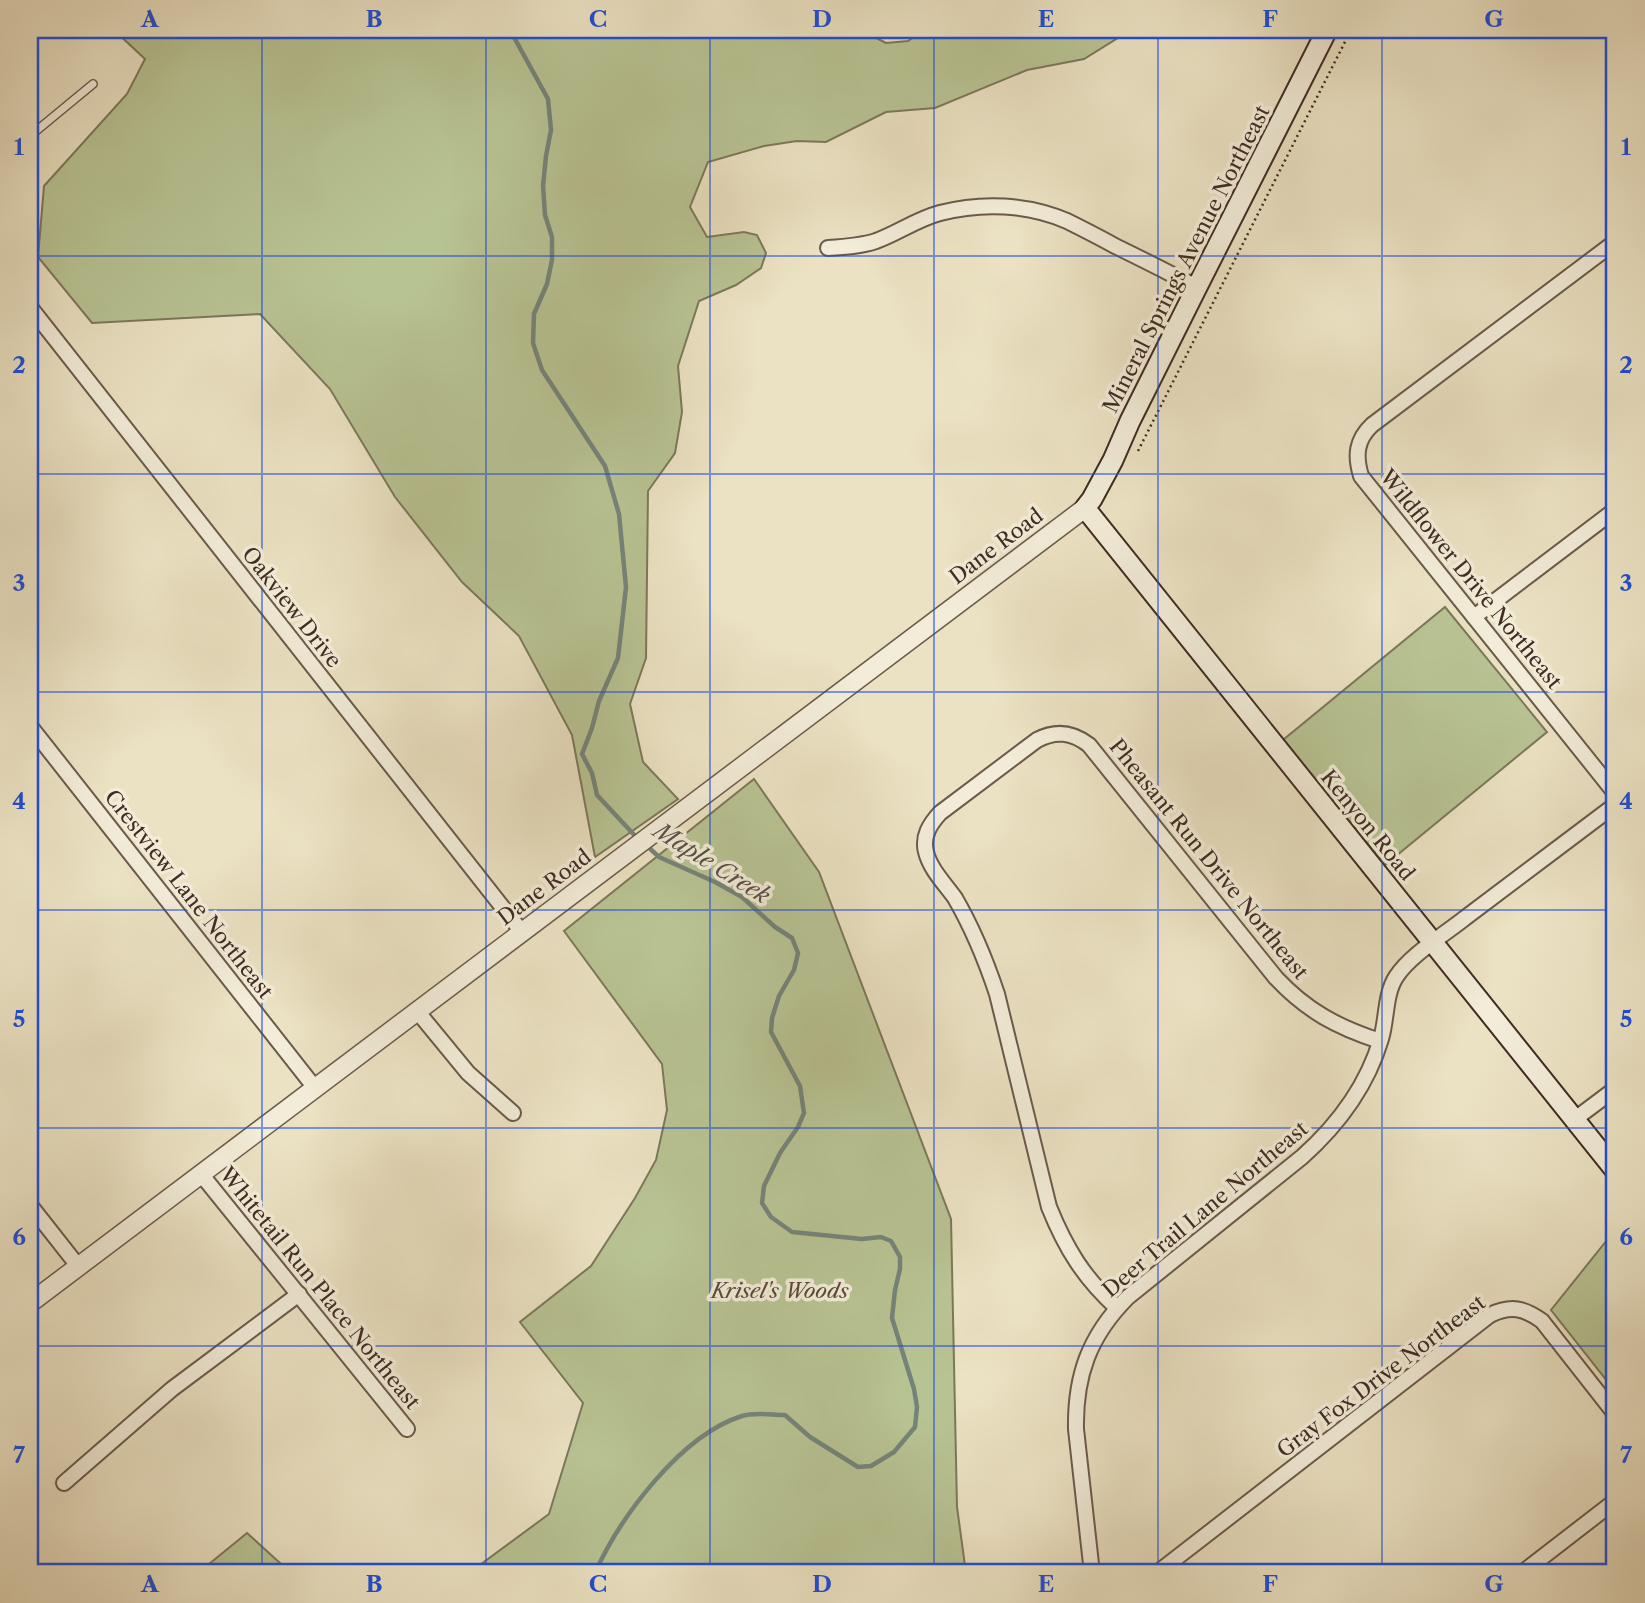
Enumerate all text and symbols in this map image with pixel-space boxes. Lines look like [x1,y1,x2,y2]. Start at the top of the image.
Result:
text: A [140,5,160,33]
text: B [365,5,383,33]
text: C [589,5,607,33]
text: D [812,5,832,33]
text: E [1038,5,1054,33]
text: F [1262,5,1278,33]
text: G [1484,5,1504,33]
street label: Mineral Springs Avenue Northeast [1097,101,1275,417]
text: 1 [14,133,25,161]
text: 1 [1621,133,1632,161]
text: 2 [12,351,26,379]
text: 2 [1619,351,1633,379]
street label: Wildflower Drive Northeast [1374,463,1568,694]
street label: Dane Road [944,503,1048,589]
street label: Oakview Drive [237,542,347,672]
text: 3 [13,569,26,597]
text: 3 [1620,569,1633,597]
street label: Pheasant Run Drive Northeast [1104,734,1314,985]
street label: Kenyon Road [1316,765,1420,885]
street label: Crestview Lane Northeast [100,785,279,1004]
text: 4 [12,787,26,815]
text: 4 [1619,787,1633,815]
water label: Maple Creek [646,815,775,910]
street label: Dane Road [492,844,596,930]
text: 5 [13,1005,25,1033]
text: 5 [1620,1005,1632,1033]
street label: Deer Trail Lane Northeast [1097,1115,1313,1302]
street label: Whitetail Run Place Northeast [214,1161,426,1414]
text: 6 [12,1223,26,1251]
text: 6 [1619,1223,1633,1251]
park label: Krisel's Woods [709,1278,850,1303]
street label: Gray Fox Drive Northeast [1272,1289,1490,1462]
text: 7 [13,1441,25,1469]
text: 7 [1620,1441,1632,1469]
text: A [140,1570,160,1598]
text: B [365,1570,383,1598]
text: C [589,1570,607,1598]
text: D [812,1570,832,1598]
text: E [1038,1570,1054,1598]
text: F [1262,1570,1278,1598]
text: G [1484,1570,1504,1598]

